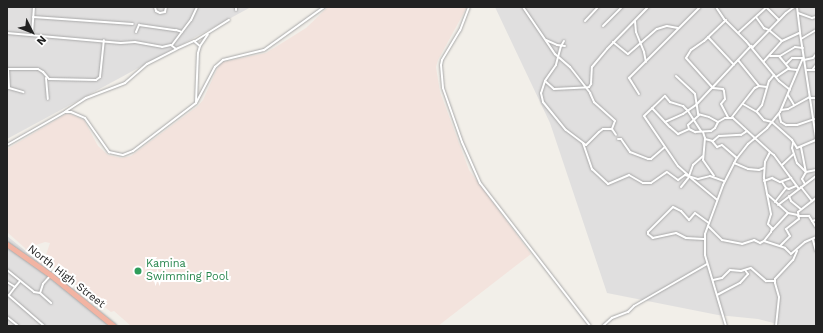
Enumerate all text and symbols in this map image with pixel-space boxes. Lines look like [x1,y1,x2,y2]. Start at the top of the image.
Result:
north arrow [12,12,52,52]
text: N [34,33,49,48]
street label: North High Street [25,243,107,311]
place label: Kamina Swimming Pool [146,258,229,284]
marker: Kamina Swimming Pool [133,266,143,276]

